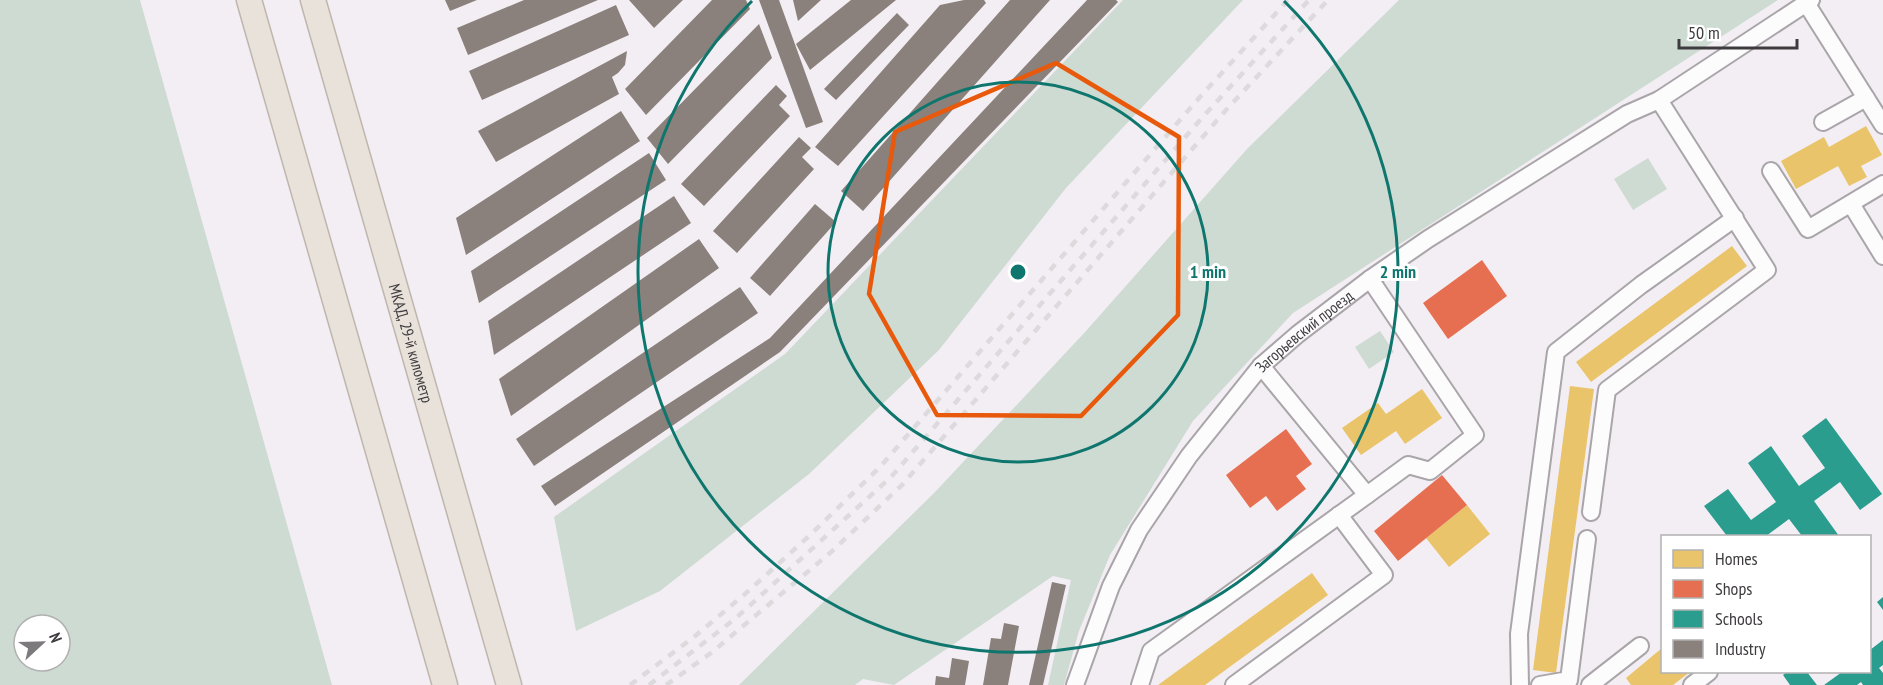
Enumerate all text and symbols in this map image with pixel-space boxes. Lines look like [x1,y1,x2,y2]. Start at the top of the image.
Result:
scale bar [1679,12,1798,50]
text: 50 m [1688,21,1720,44]
text: 1 min [1190,260,1226,283]
text: 2 min [1380,260,1416,283]
centre of rings [1008,262,1028,282]
street label: МКАД, 29-й километр [385,281,438,405]
street label: Загорьевский проезд [1250,286,1357,376]
legend [1661,535,1871,673]
text: Homes [1715,547,1758,570]
text: Shops [1715,577,1752,600]
text: Schools [1715,607,1763,630]
north arrow [12,613,72,673]
text: N [45,630,67,645]
text: Industry [1715,637,1766,660]

